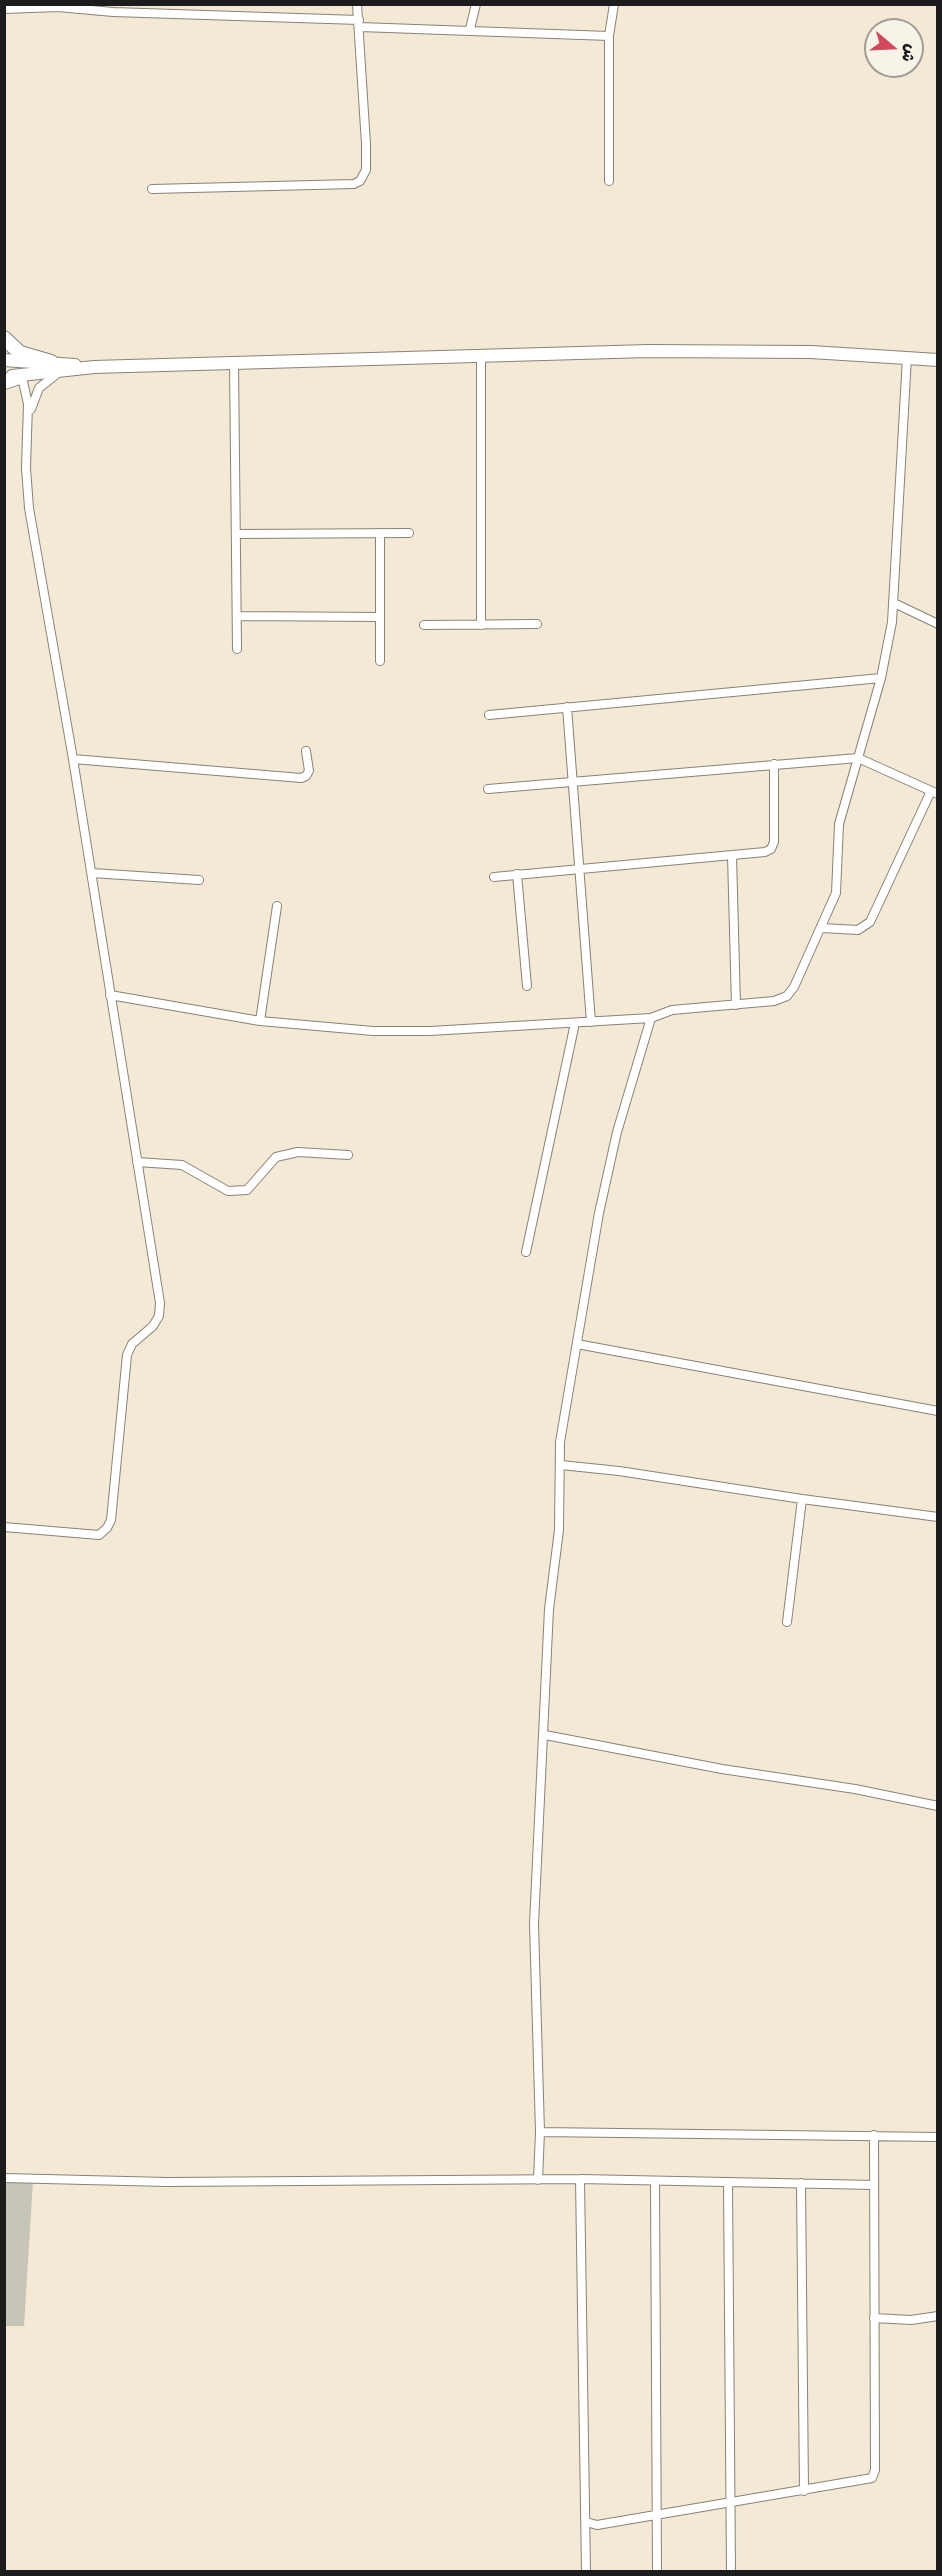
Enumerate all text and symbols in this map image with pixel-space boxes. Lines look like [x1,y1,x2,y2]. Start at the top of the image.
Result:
north arrow [864,18,924,78]
text: ش [896,41,922,65]

